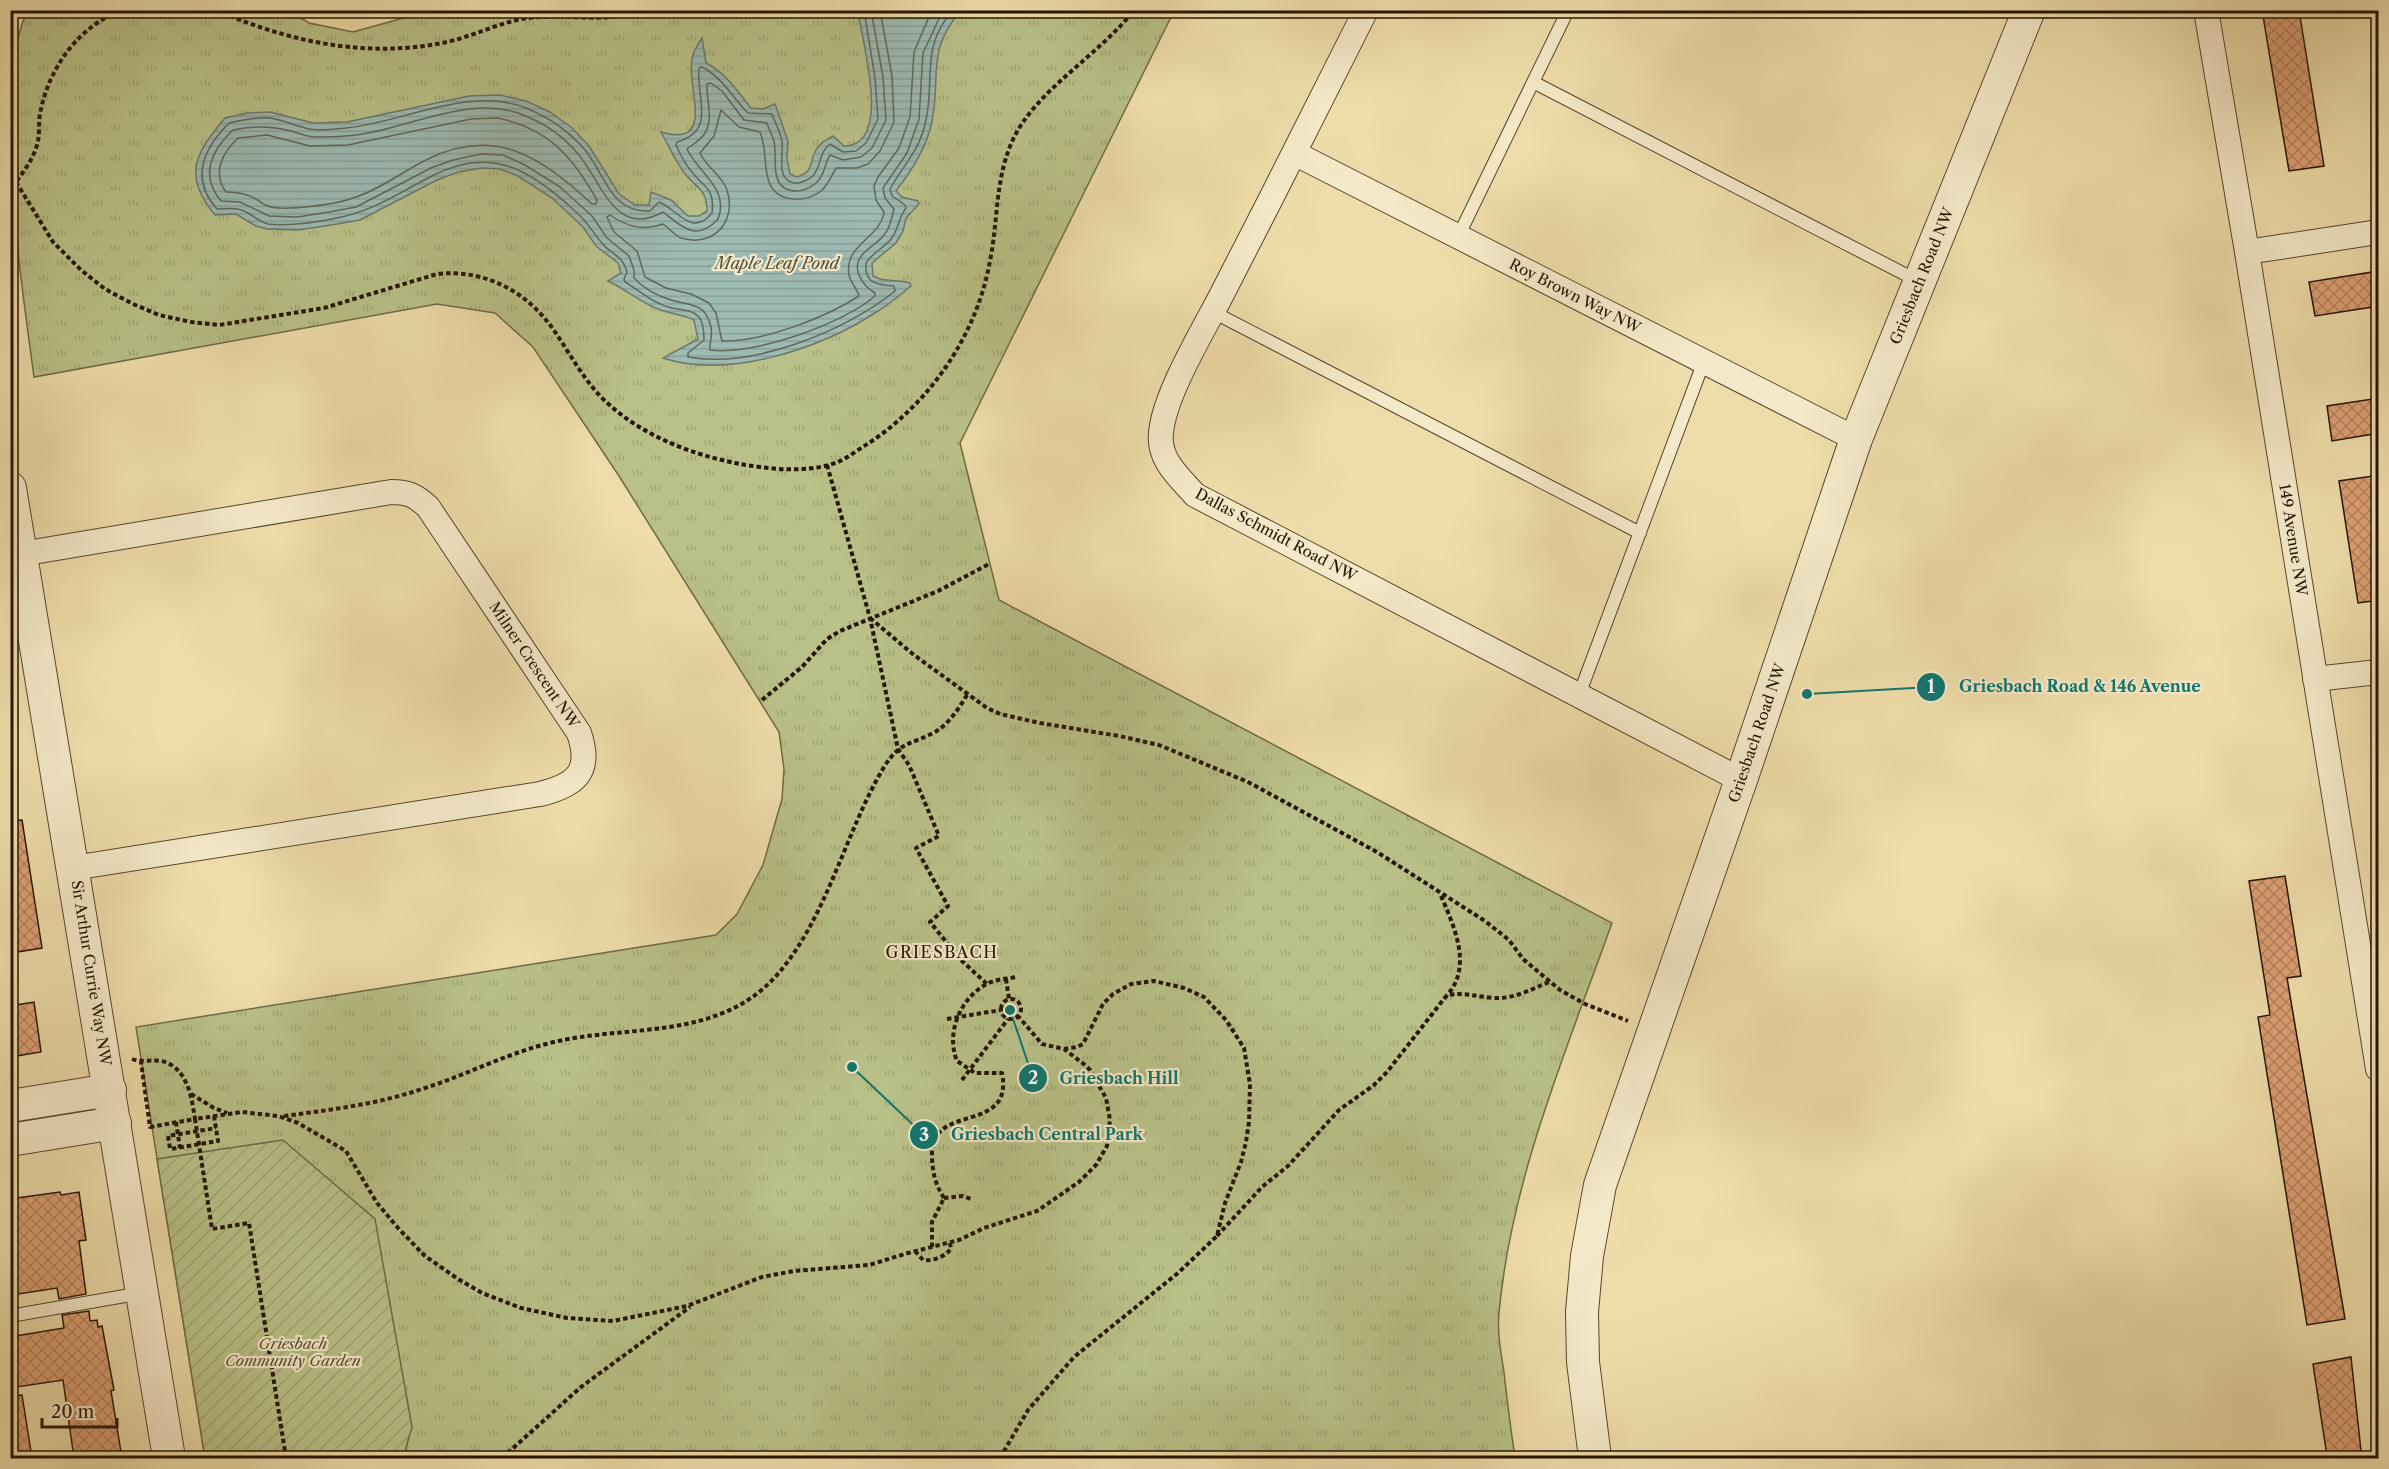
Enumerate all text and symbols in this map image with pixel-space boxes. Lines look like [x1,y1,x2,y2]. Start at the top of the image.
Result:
street label: Griesbach Road NW [1885,204,1958,347]
water label: Maple Leaf Pond [713,253,841,273]
street label: Roy Brown Way NW [1506,254,1645,337]
street label: 149 Avenue NW [2275,482,2312,598]
street label: Dallas Schmidt Road NW [1192,484,1361,586]
street label: Milner Crescent NW [485,598,584,732]
street label: Griesbach Road NW [1724,660,1789,805]
callout: Griesbach Road & 146 Avenue [1916,670,2213,704]
text: 1 [1927,676,1935,698]
text: Griesbach Road & 146 Avenue [1959,676,2201,696]
street label: Sir Arthur Currie Way NW [67,879,116,1068]
district label: GRIESBACH [886,942,998,962]
callout: Griesbach Hill [1018,1061,1191,1095]
text: 2 [1028,1067,1038,1089]
text: Griesbach Hill [1059,1068,1179,1088]
callout: Griesbach Central Park [909,1118,1155,1152]
text: 3 [919,1124,929,1146]
text: Griesbach Central Park [951,1124,1144,1144]
park label: Griesbach Community Garden [225,1334,361,1370]
scale bar [42,1391,117,1429]
text: 20 m [51,1401,95,1423]

